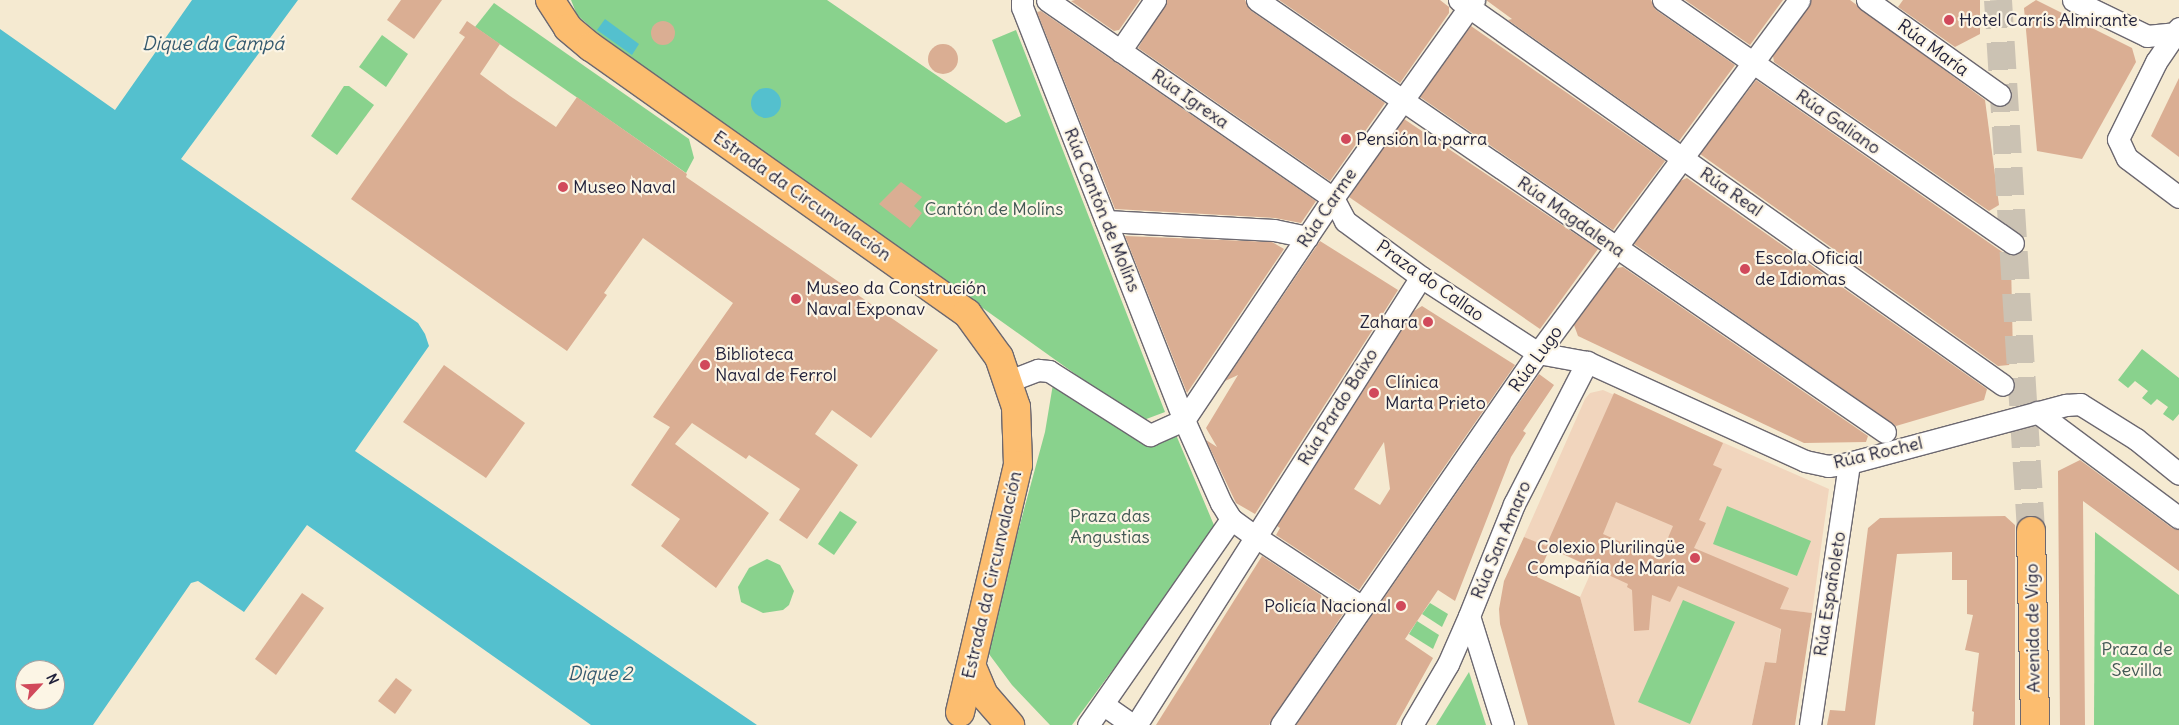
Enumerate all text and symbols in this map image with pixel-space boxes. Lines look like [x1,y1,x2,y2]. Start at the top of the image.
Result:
place label: Hotel Carrís Almirante [1959,9,2138,31]
marker: Hotel Carrís Almirante [1943,14,1955,26]
street label: Rúa María [1893,15,1973,81]
water label: Dique da Campá [142,33,284,55]
street label: Rúa Igrexa [1147,65,1233,133]
street label: Rúa Galiano [1791,85,1885,159]
street label: Rúa Cantón de Molíns [1059,125,1145,295]
street label: Estrada da Circunvalación [709,126,895,266]
place label: Pensión la parra [1356,128,1487,150]
marker: Pensión la parra [1340,133,1352,145]
street label: Rúa Real [1696,163,1766,221]
street label: Rúa Carme [1293,164,1361,252]
street label: Rúa Magdalena [1513,172,1629,262]
place label: Museo Naval [573,176,676,198]
marker: Museo Naval [557,181,569,193]
park label: Cantón de Molíns [925,198,1063,220]
street label: Praza do Callao [1372,236,1488,326]
place label: Escola Oficial de Idiomas [1755,248,1863,290]
marker: Escola Oficial de Idiomas [1739,263,1751,275]
place label: Museo da Construción Naval Exponav [806,278,986,320]
marker: Museo da Construción Naval Exponav [790,293,802,305]
place label: Zahara [1360,311,1418,333]
marker: Zahara [1422,316,1434,328]
street label: Rúa Lugo [1505,322,1567,396]
place label: Biblioteca Naval de Ferrol [715,344,837,386]
street label: Rúa Pardo Baixo [1293,345,1383,469]
marker: Biblioteca Naval de Ferrol [699,359,711,371]
place label: Clínica Marta Prieto [1385,372,1486,414]
marker: Clínica Marta Prieto [1367,386,1381,400]
street label: Rúa Rochel [1831,432,1925,474]
street label: Estrada da Circunvalación [958,469,1026,681]
street label: Rúa San Amaro [1466,478,1536,602]
park label: Praza das Angustias [1070,506,1150,548]
street label: Rúa Españoleto [1809,530,1851,658]
place label: Colexio Plurilingüe Compañía de María [1527,537,1685,580]
marker: Colexio Plurilingüe Compañía de María [1689,552,1701,564]
street label: Avenida de Vigo [2021,563,2045,693]
place label: Policía Nacional [1264,595,1391,617]
marker: Policía Nacional [1395,600,1407,612]
park label: Praza de Sevilla [2101,639,2173,682]
north arrow [15,660,65,710]
water label: Dique 2 [568,663,632,685]
text: N [42,671,63,687]

